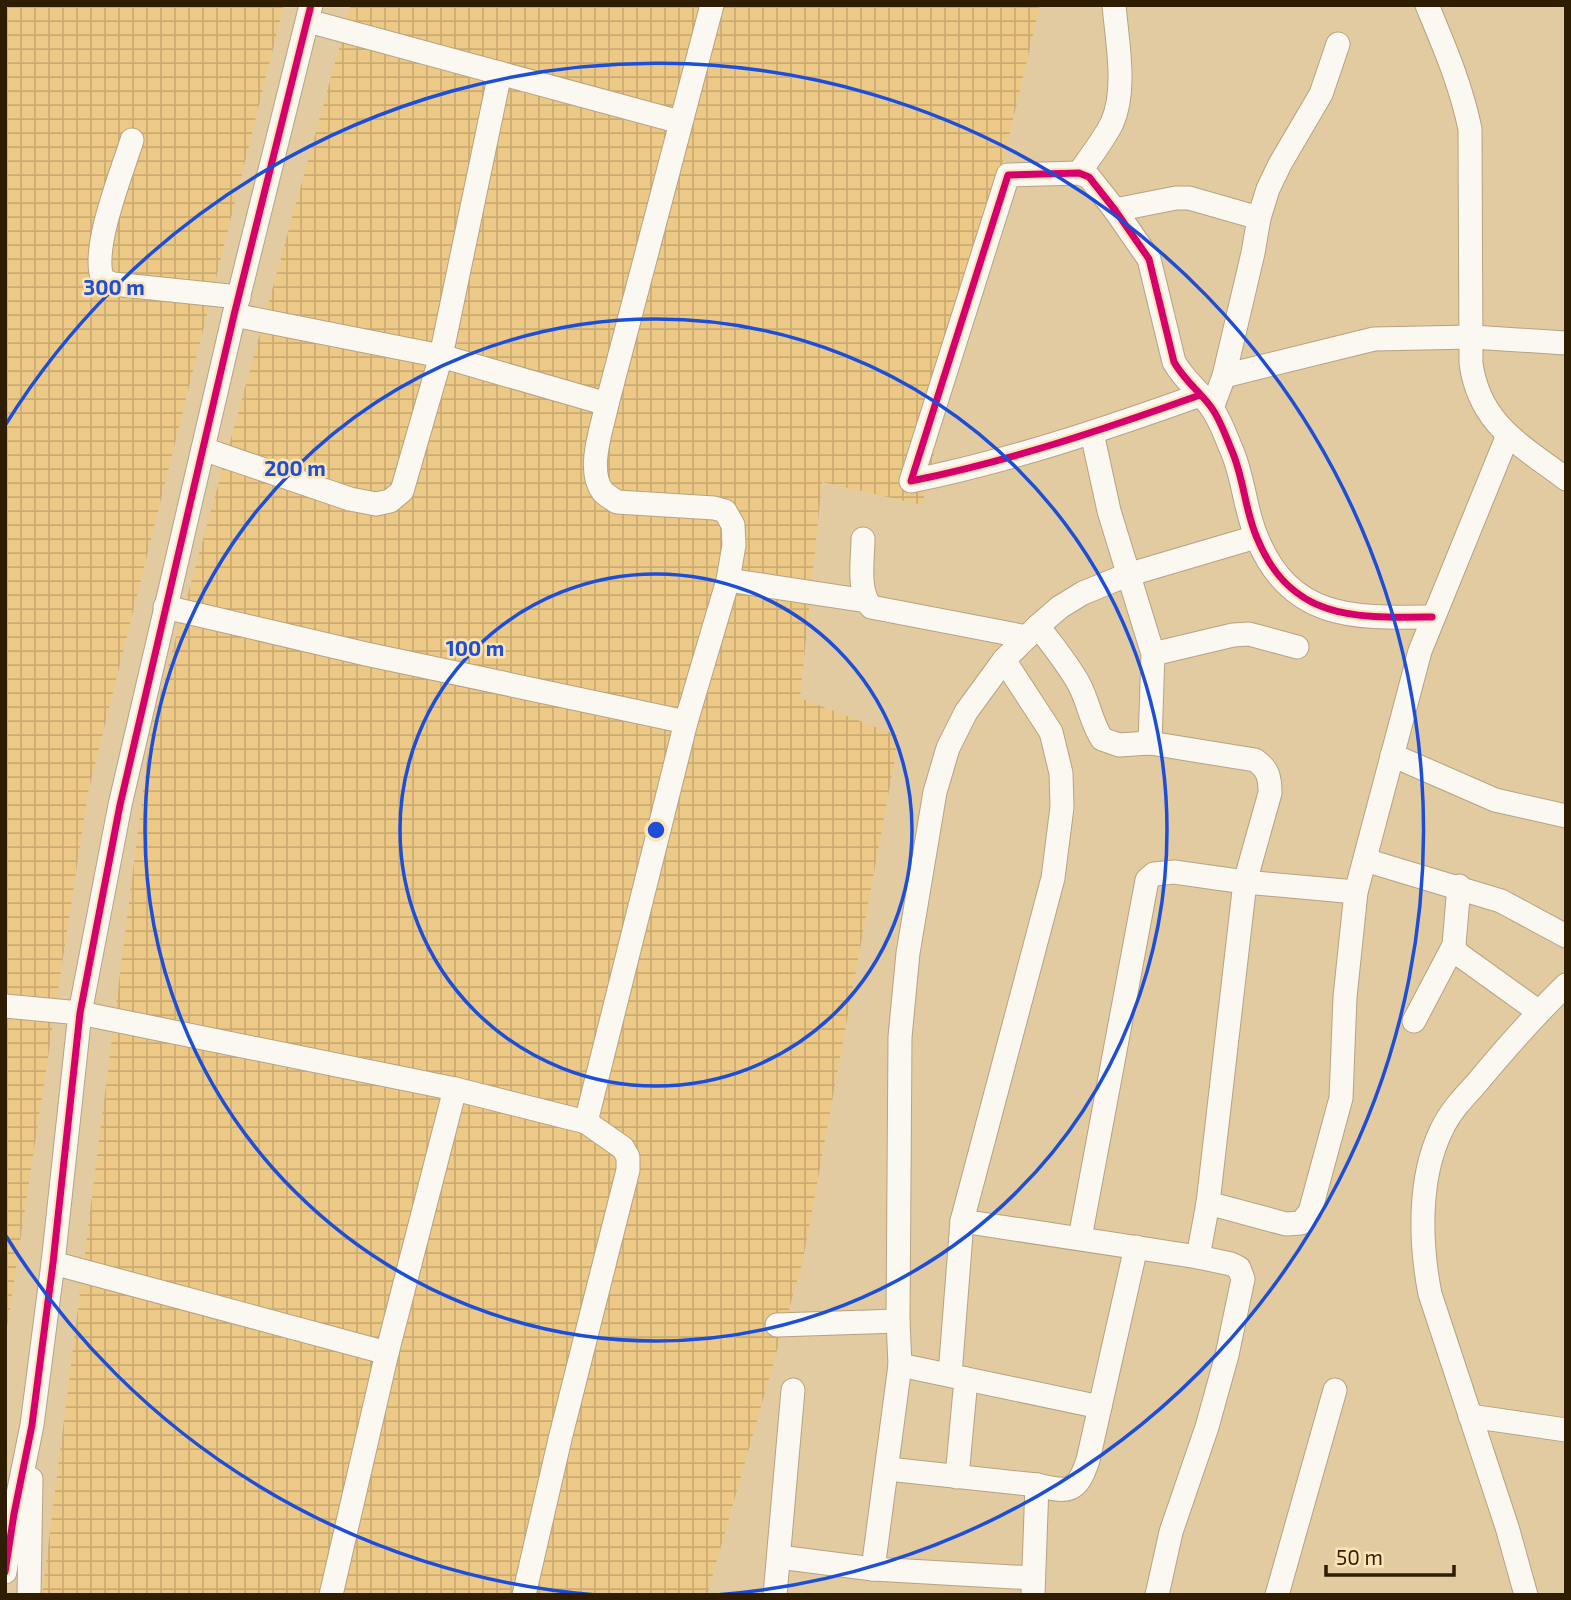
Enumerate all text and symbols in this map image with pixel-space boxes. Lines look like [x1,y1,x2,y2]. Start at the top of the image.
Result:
text: 300 m [83,274,145,299]
text: 200 m [264,455,326,480]
text: 100 m [446,635,504,660]
centre of rings [644,818,668,842]
scale bar [1326,1534,1454,1578]
text: 50 m [1336,1544,1383,1569]

